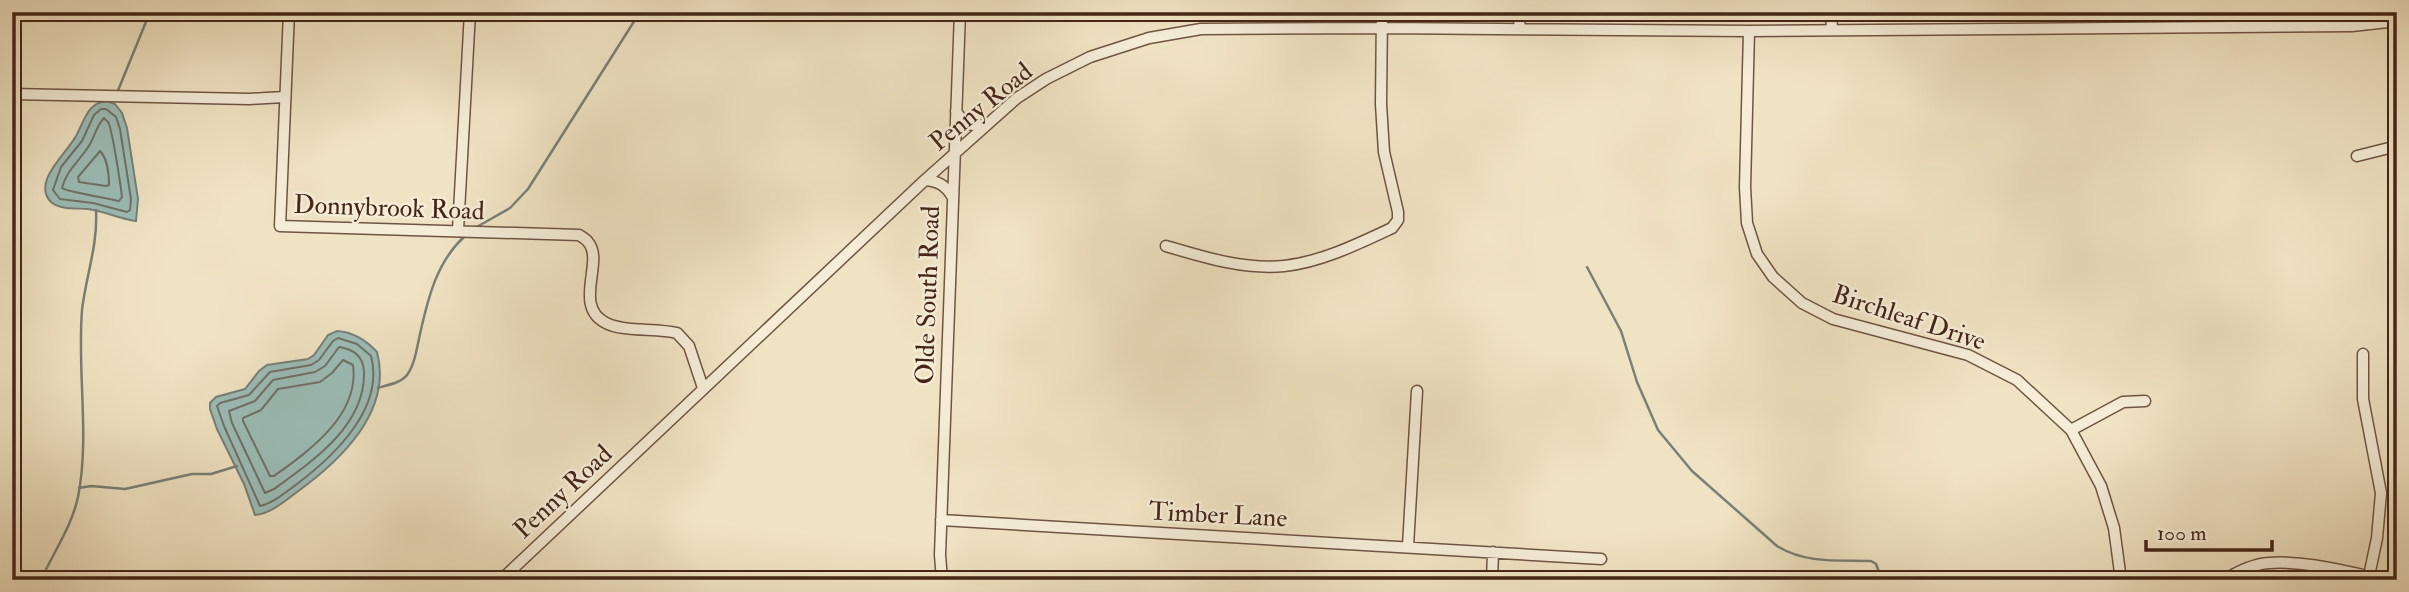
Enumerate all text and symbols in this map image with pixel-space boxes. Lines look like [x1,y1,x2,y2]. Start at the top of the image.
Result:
street label: Penny Road [923,56,1039,158]
street label: Donnybrook Road [293,189,485,227]
street label: Olde South Road [909,205,947,385]
street label: Birchleaf Drive [1828,278,1990,358]
street label: Penny Road [507,438,619,546]
street label: Timber Lane [1148,495,1288,535]
scale bar [2146,508,2272,552]
text: 100 m [2157,520,2207,547]

